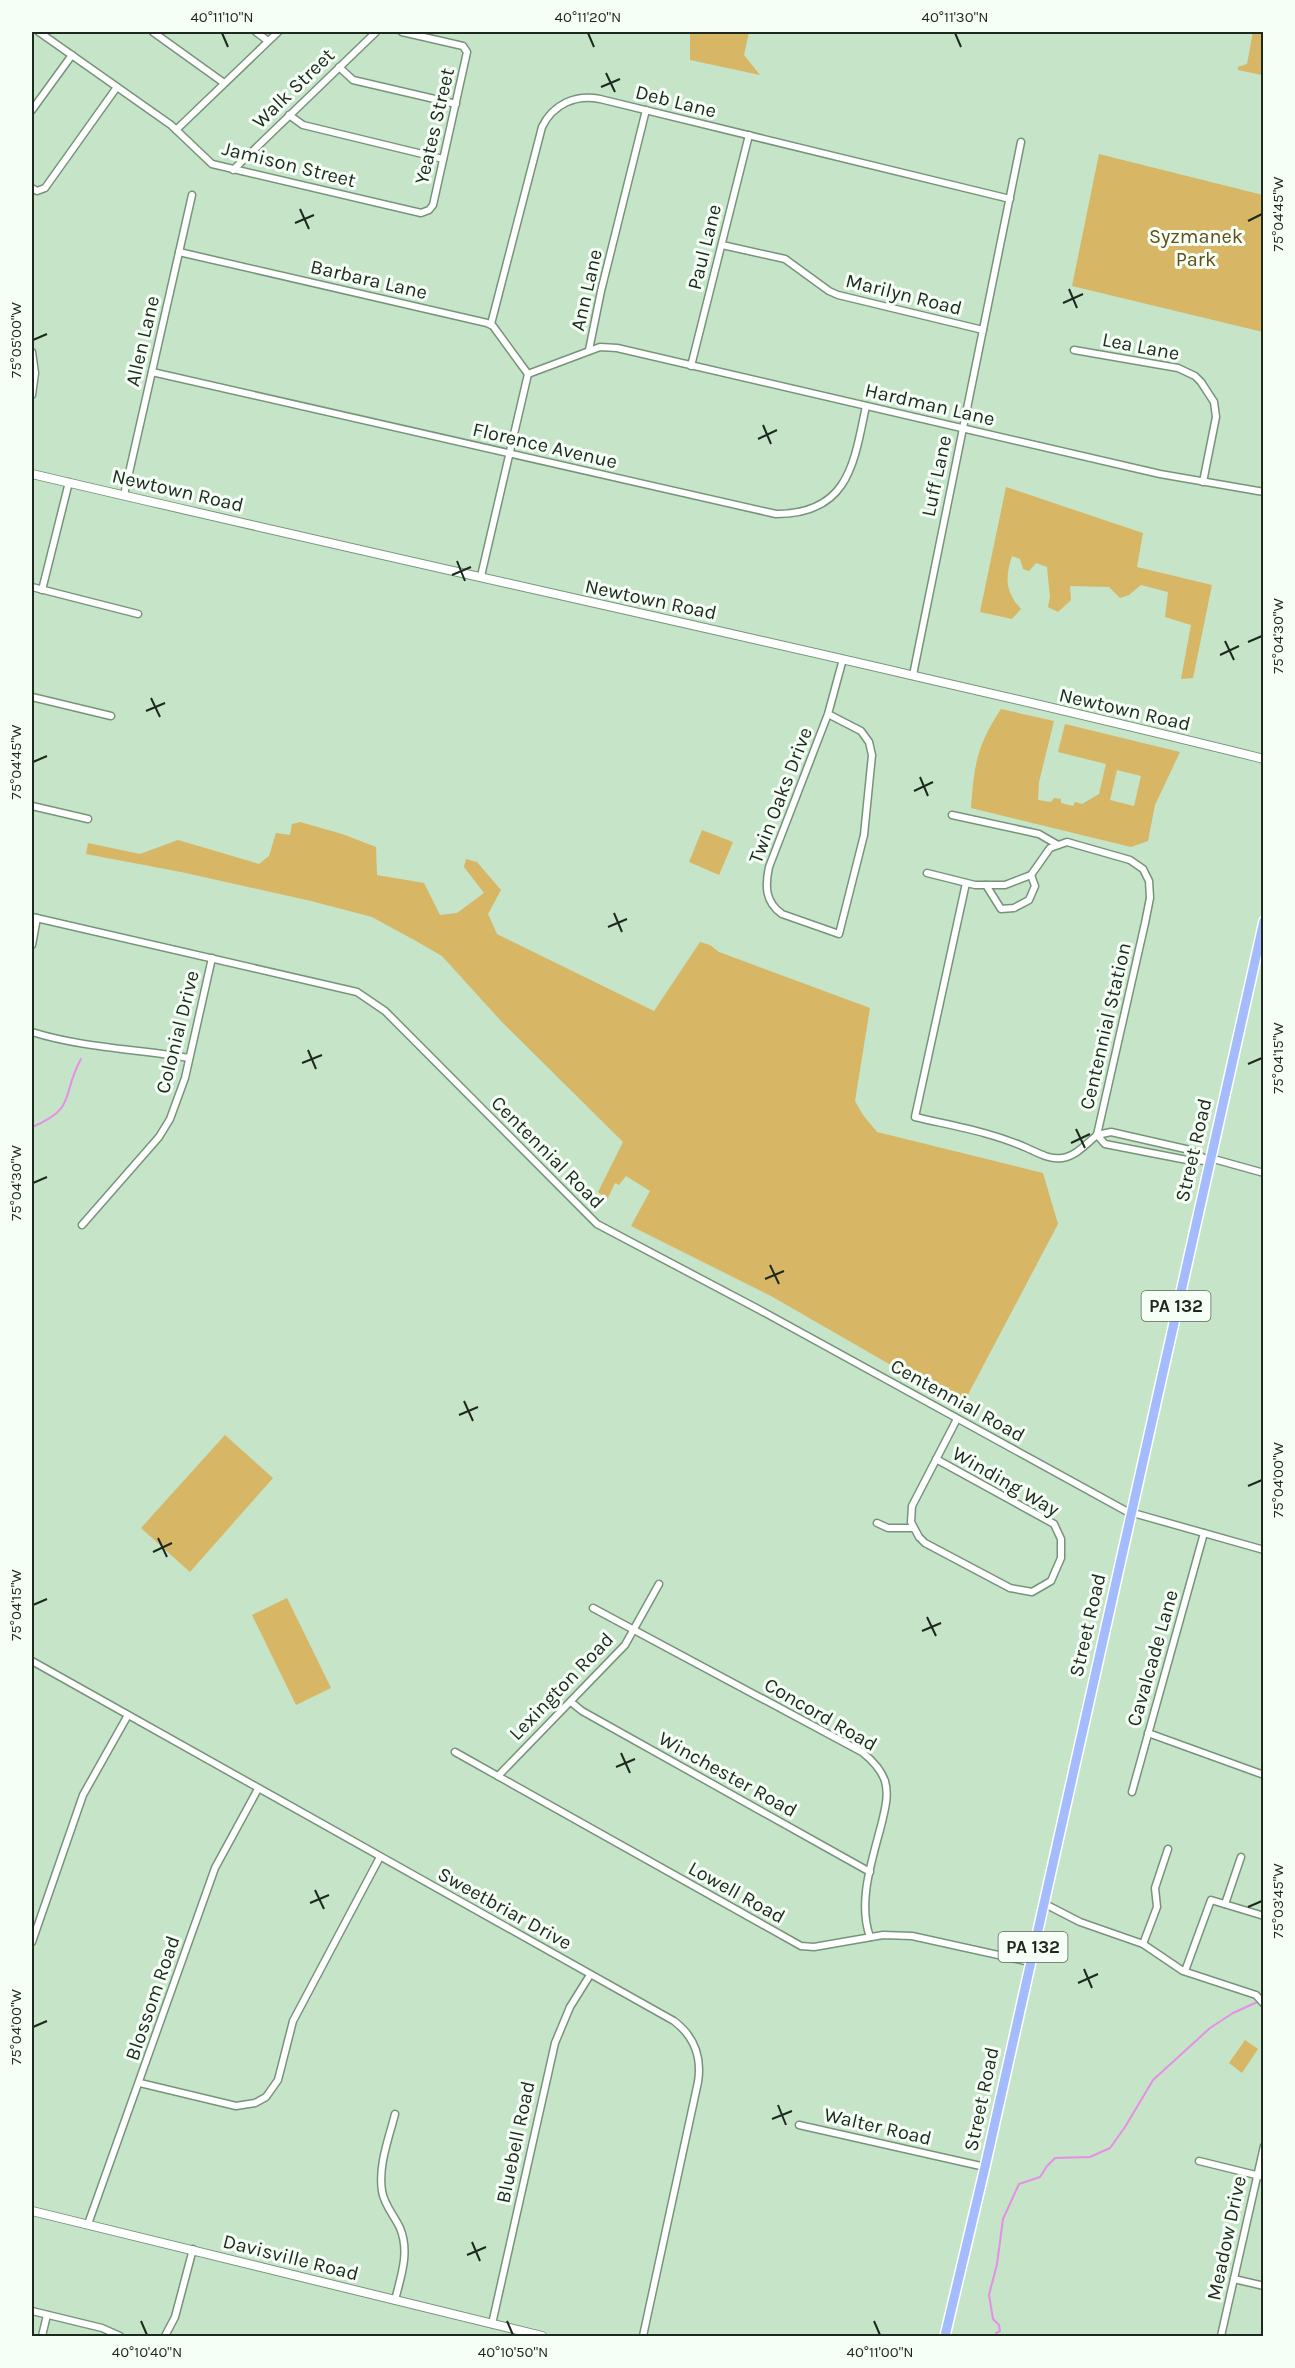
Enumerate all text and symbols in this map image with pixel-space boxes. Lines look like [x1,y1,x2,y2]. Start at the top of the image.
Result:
text: 40°11'10"N [190,8,254,26]
text: 40°11'20"N [555,8,621,26]
text: 40°11'30"N [922,8,988,26]
street label: Walk Street [248,43,339,133]
street label: Yeates Street [410,65,459,187]
street label: Deb Lane [633,80,719,123]
street label: Jamison Street [220,137,359,192]
text: 75°04'45"W [1269,176,1287,251]
street label: Paul Lane [683,202,726,292]
park label: Syzmanek Park [1149,225,1243,271]
street label: Ann Lane [566,247,607,333]
street label: Barbara Lane [308,255,430,304]
street label: Marilyn Road [843,269,964,320]
street label: Allen Lane [121,293,164,389]
text: 75°05'00"W [7,302,25,378]
street label: Lea Lane [1100,328,1181,365]
street label: Hardman Lane [863,378,997,431]
street label: Florence Avenue [470,418,619,473]
street label: Luff Lane [917,433,956,519]
street label: Newtown Road [110,464,246,517]
street label: Newtown Road [583,574,719,625]
text: 75°04'30"W [1269,598,1287,674]
street label: Newtown Road [1057,683,1193,736]
text: 75°04'45"W [7,724,25,799]
street label: Twin Oaks Drive [744,724,817,866]
street label: Centennial Station [1075,940,1136,1112]
street label: Colonial Drive [151,968,204,1096]
text: 75°04'15"W [1269,1022,1287,1094]
street label: Centennial Road [487,1091,609,1213]
street label: Street Road [1170,1096,1217,1204]
text: 75°04'30"W [7,1145,25,1221]
road number: PA 132 [1142,1291,1210,1321]
street label: Centennial Road [887,1354,1029,1447]
street label: Winding Way [948,1442,1063,1521]
text: 75°04'00"W [1269,1442,1287,1518]
text: 75°04'15"W [7,1569,25,1641]
street label: Street Road [1064,1571,1111,1679]
street label: Cavalcade Lane [1122,1587,1183,1729]
street label: Lexington Road [504,1628,618,1745]
street label: Concord Road [760,1673,881,1756]
street label: Winchester Road [654,1727,801,1822]
street label: Lowell Road [684,1856,789,1928]
street label: Sweetbriar Drive [434,1862,576,1955]
text: 75°03'45"W [1269,1863,1287,1939]
road number: PA 132 [998,1932,1068,1962]
street label: Blossom Road [120,1933,185,2064]
text: 75°04'00"W [7,1989,25,2065]
street label: Street Road [959,2045,1004,2153]
street label: Bluebell Road [491,2079,540,2205]
street label: Walter Road [822,2103,934,2150]
street label: Meadow Drive [1202,2174,1251,2303]
street label: Davisville Road [221,2230,361,2285]
text: 40°10'40"N [112,2343,182,2361]
text: 40°10'50"N [478,2343,548,2361]
text: 40°11'00"N [847,2343,913,2361]

